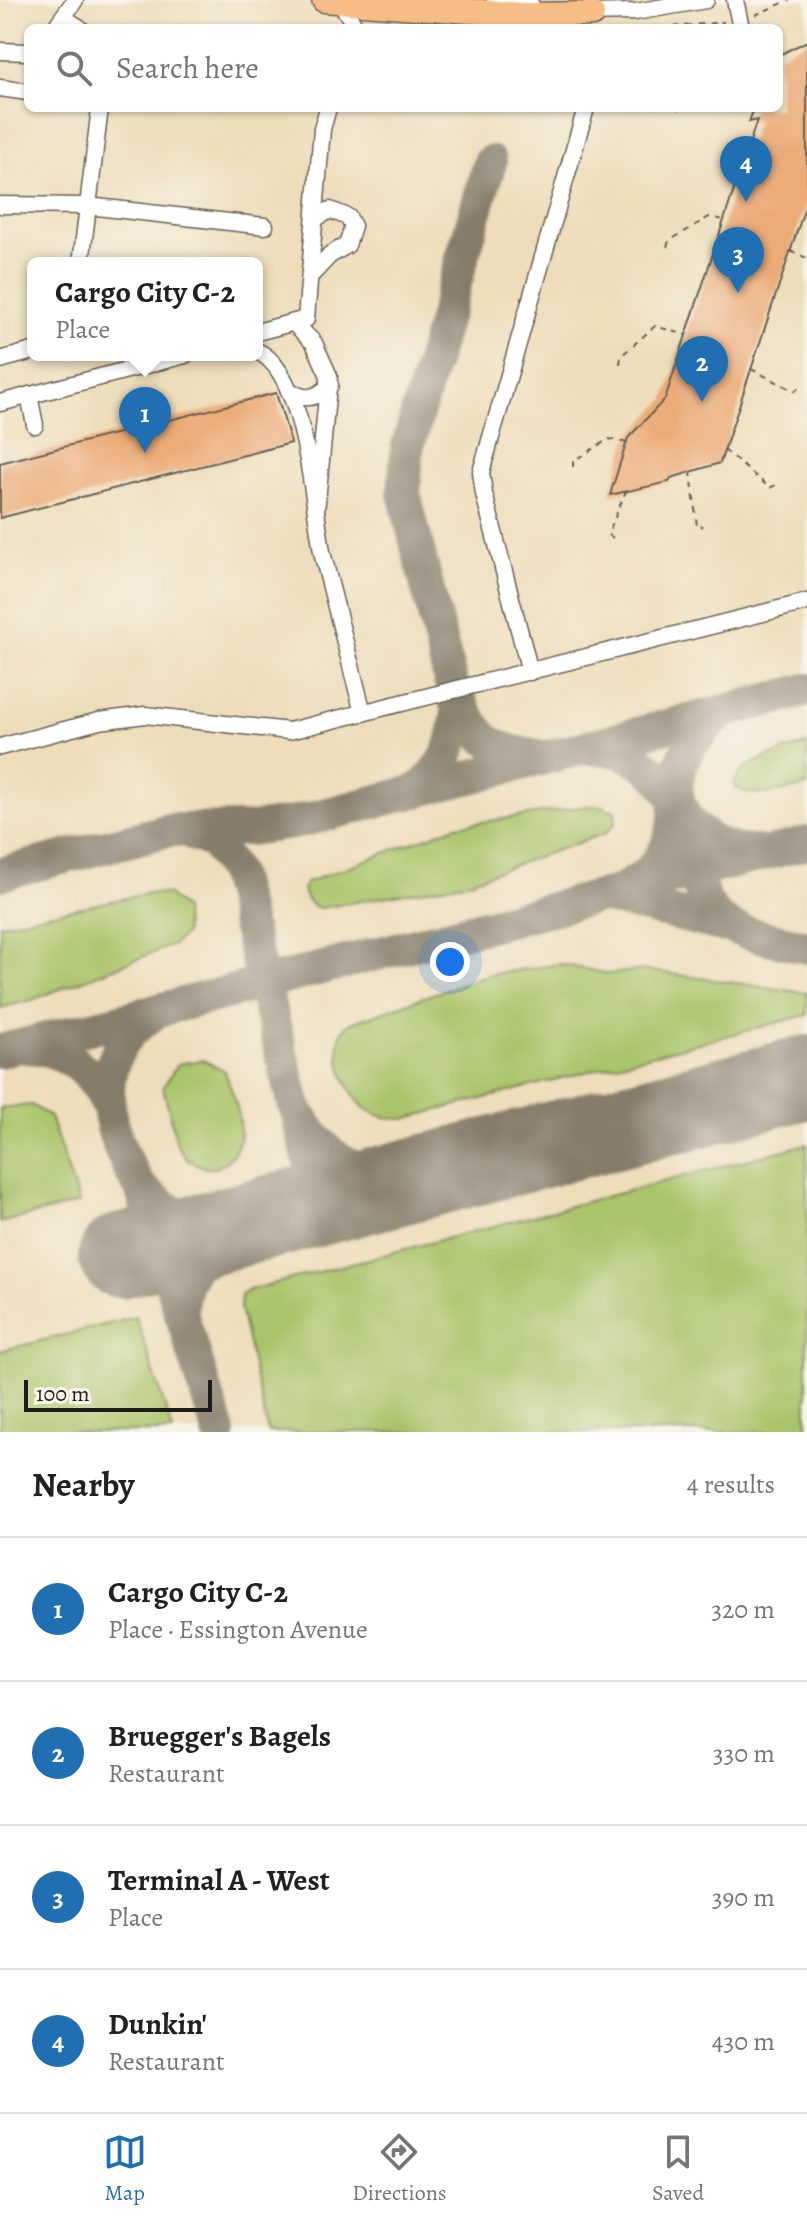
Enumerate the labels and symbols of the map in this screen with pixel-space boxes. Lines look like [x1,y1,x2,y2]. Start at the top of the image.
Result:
pin: 4 [720,136,772,202]
pin: 3 [712,227,764,293]
pin: 2 [676,336,728,402]
pin: 1 [119,387,171,453]
your location [430,942,470,982]
scale bar [24,1376,212,1412]

